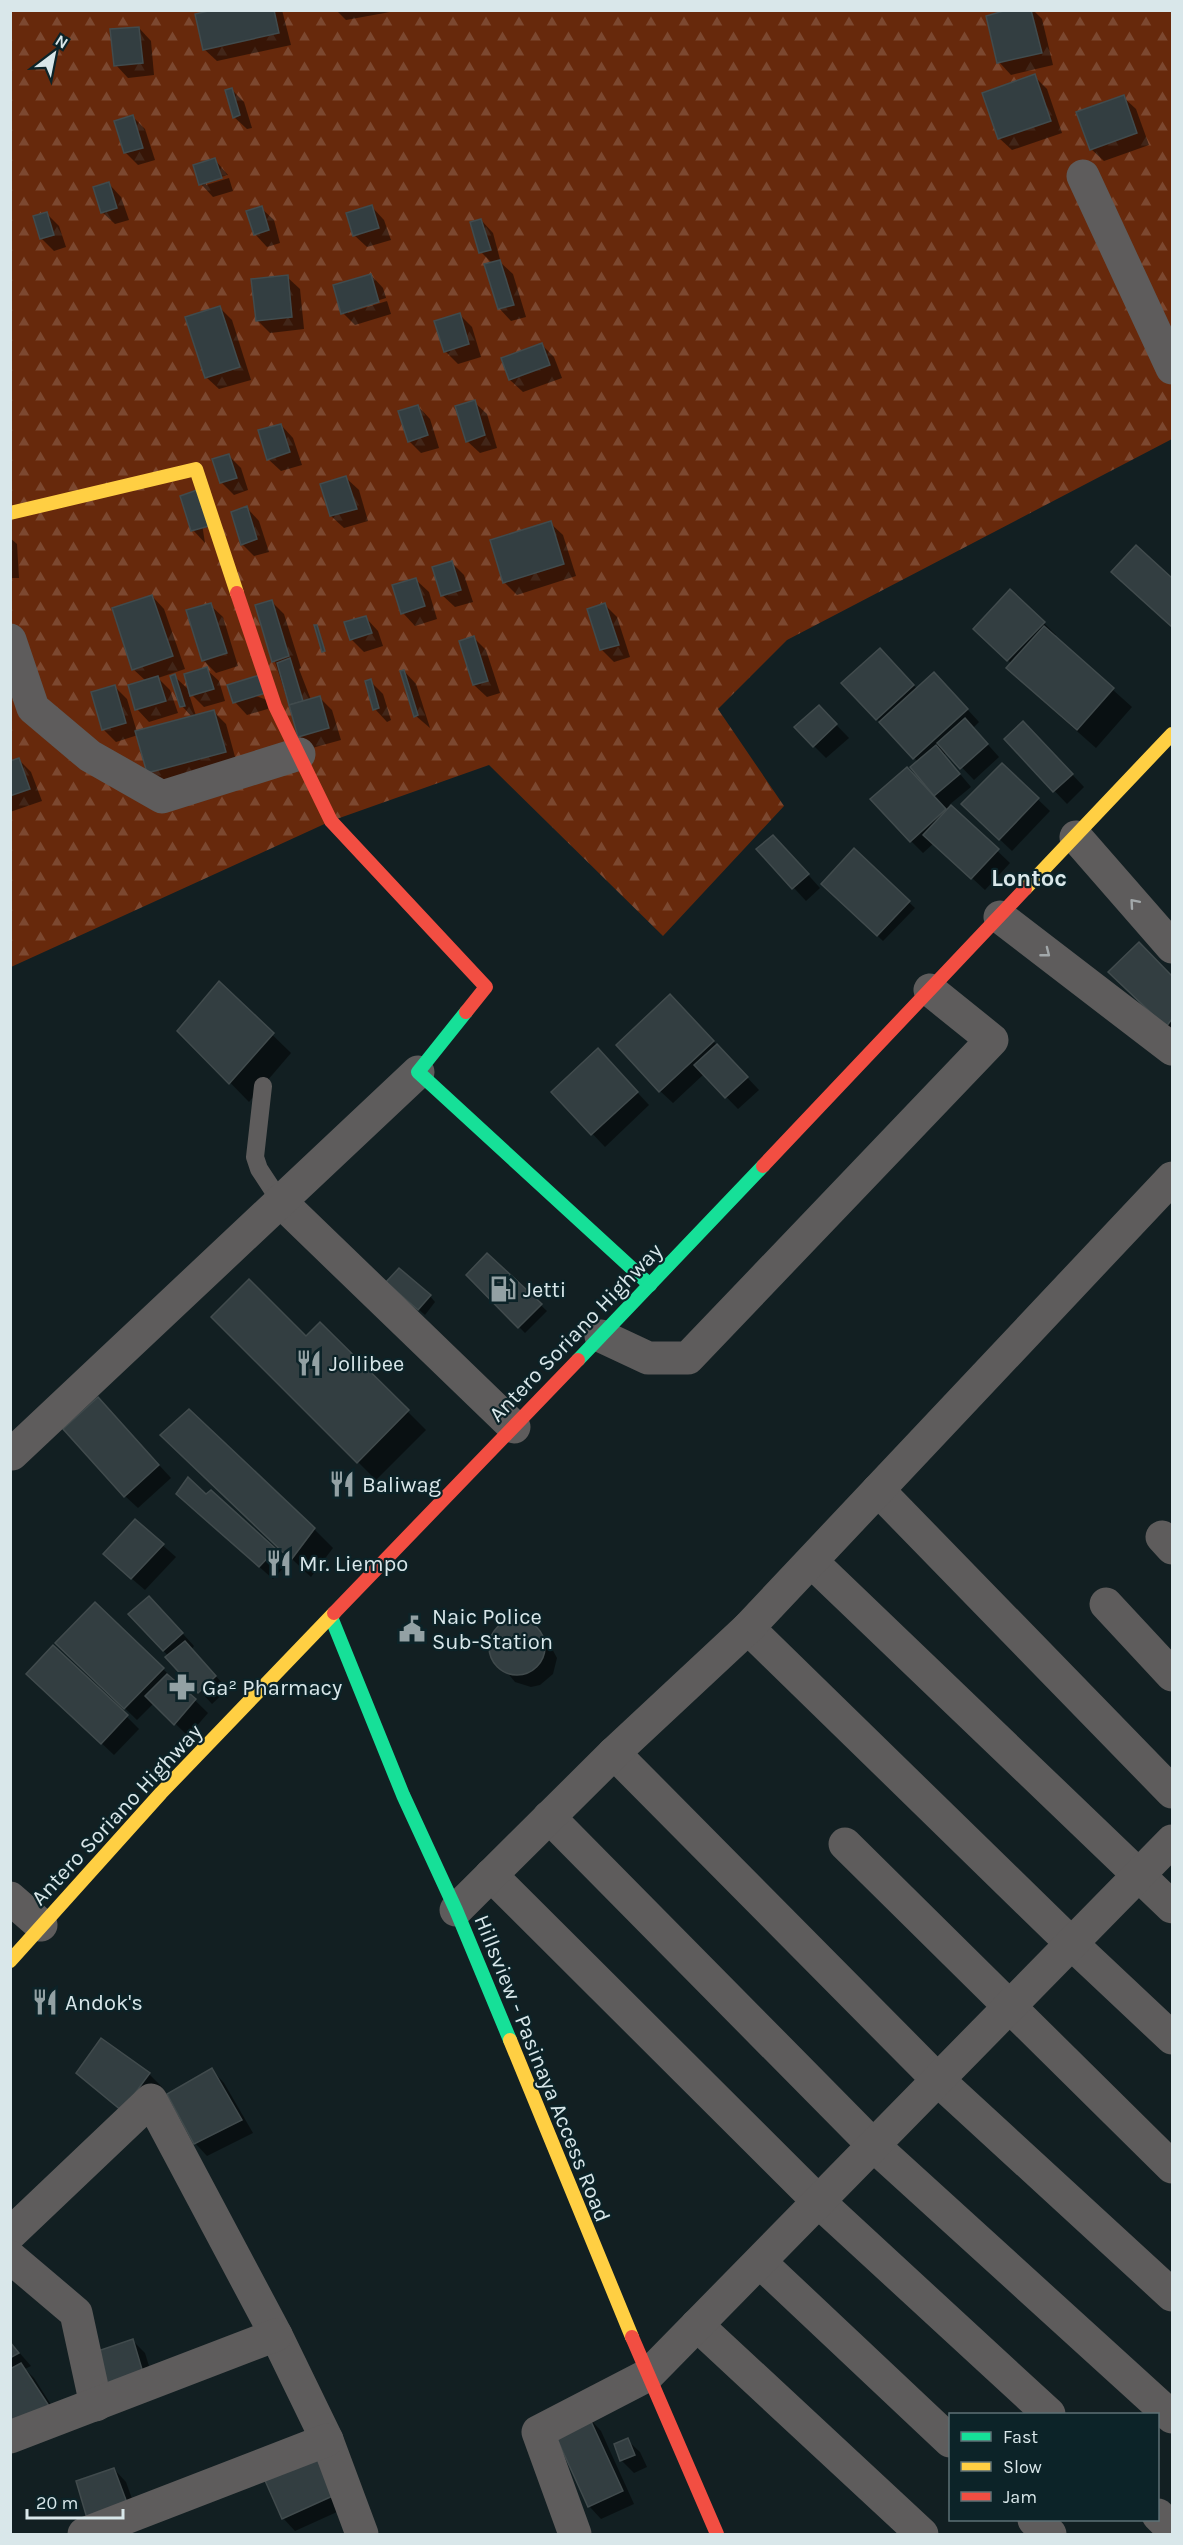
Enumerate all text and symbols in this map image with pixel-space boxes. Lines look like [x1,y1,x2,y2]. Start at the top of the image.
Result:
north arrow [24,24,84,84]
text: N [52,31,72,53]
district label: Lontoc [991,864,1067,892]
one-way arrow [1130,899,1141,910]
one-way arrow [1040,946,1051,957]
street label: Antero Soriano Highway [484,1238,668,1427]
fuel station icon: Jetti [488,1274,518,1304]
place label: Jetti [523,1277,566,1303]
restaurant icon: Jollibee [294,1348,324,1378]
place label: Jollibee [329,1351,404,1377]
restaurant icon: Baliwag [327,1469,357,1499]
place label: Baliwag [362,1472,442,1498]
restaurant icon: Mr. Liempo [264,1548,294,1578]
place label: Mr. Liempo [299,1551,408,1577]
place label: Naic Police Sub-Station [432,1604,553,1655]
public building icon: Naic Police Sub-Station [397,1614,427,1644]
pharmacy icon: Ga² Pharmacy [167,1672,197,1702]
place label: Ga² Pharmacy [202,1675,342,1701]
street label: Antero Soriano Highway [26,1719,208,1911]
street label: Hillsview - Pasinaya Access Road [468,1911,616,2226]
restaurant icon: Andok's [30,1987,60,2017]
place label: Andok's [65,1990,143,2016]
legend [949,2413,1159,2521]
text: Fast [1003,2426,1038,2448]
text: Slow [1003,2456,1042,2478]
scale bar [27,2482,123,2520]
text: Jam [1003,2486,1037,2508]
text: 20 m [36,2492,78,2514]

